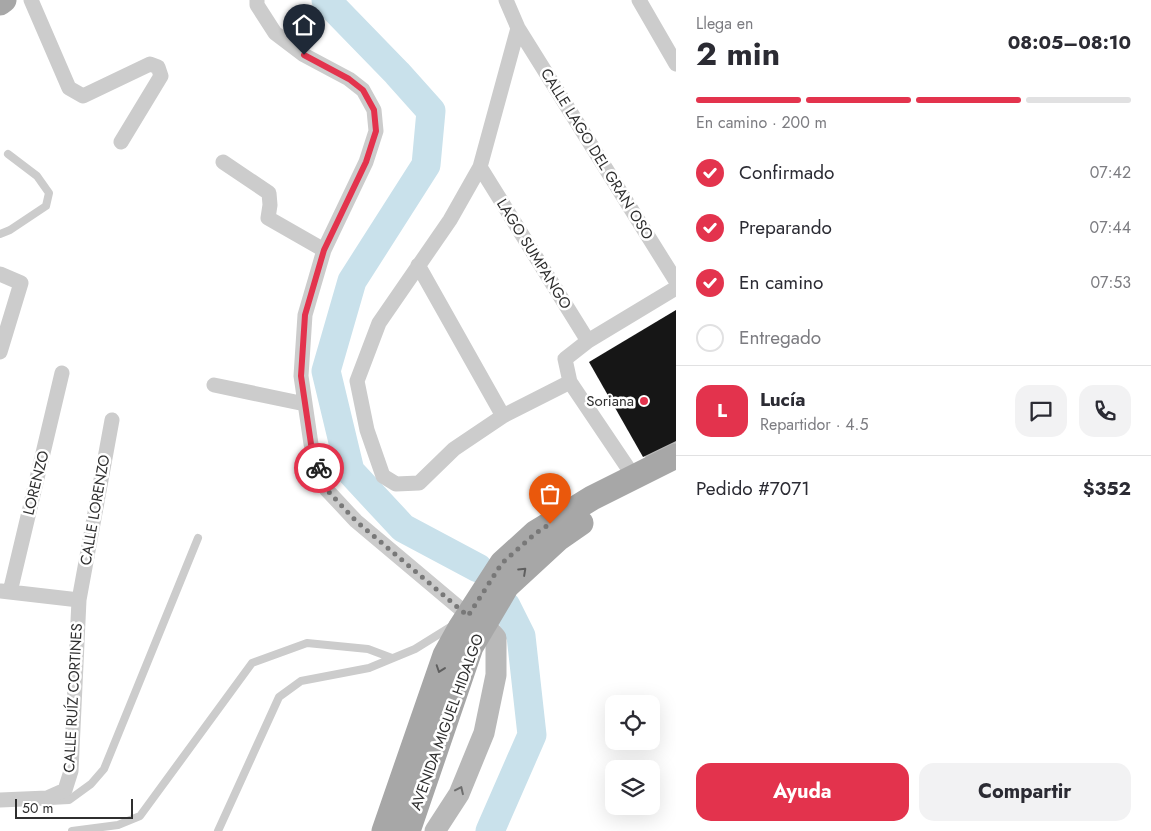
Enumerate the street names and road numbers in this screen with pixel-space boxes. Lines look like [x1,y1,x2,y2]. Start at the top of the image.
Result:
street label: CALLE LAGO DEL GRAN OSO [535,64,659,244]
street label: LAGO SUMPANGO [491,195,577,314]
street label: LORENZO [17,448,55,518]
street label: CALLE LORENZO [74,453,116,567]
street label: CALLE RUÍZ CORTINES [58,623,88,773]
street label: AVENIDA MIGUEL HIDALGO [405,631,489,813]

